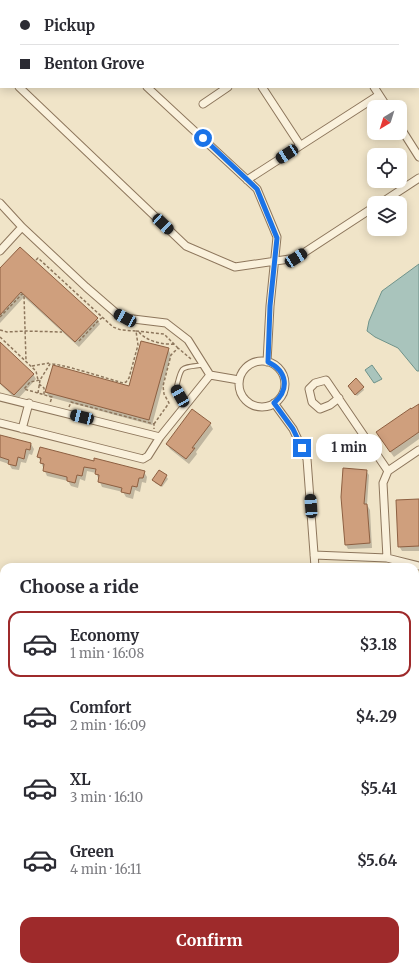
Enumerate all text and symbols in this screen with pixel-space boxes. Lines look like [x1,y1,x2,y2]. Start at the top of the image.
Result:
text: Pickup [44,16,95,35]
text: Benton Grove [44,54,144,73]
north arrow [367,100,407,140]
map controls [367,100,407,236]
route start [194,129,212,147]
car [274,142,300,166]
button: locate [367,148,407,188]
button: layers [367,196,407,236]
car [150,211,176,237]
car [283,246,309,270]
car [112,307,138,329]
car [169,383,191,409]
car [69,408,95,426]
callout: 1 min [316,434,382,462]
route end [293,439,311,457]
text: 1 min [331,439,367,456]
car [304,494,318,518]
text: Choose a ride [20,575,139,598]
icon: car [22,626,58,662]
text: Economy [70,626,139,645]
text: $3.18 [359,635,397,654]
text: 1 min · 16:08 [70,645,144,662]
icon: car [22,698,58,734]
text: Comfort [70,698,131,717]
text: $4.29 [355,707,397,726]
text: 2 min · 16:09 [70,717,146,734]
icon: car [22,770,58,806]
text: XL [70,770,91,789]
text: $5.41 [360,779,397,798]
text: 3 min · 16:10 [70,789,143,806]
icon: car [22,842,58,878]
text: Green [70,842,114,861]
text: $5.64 [357,851,397,870]
text: 4 min · 16:11 [70,861,141,878]
button: Confirm [20,917,399,963]

